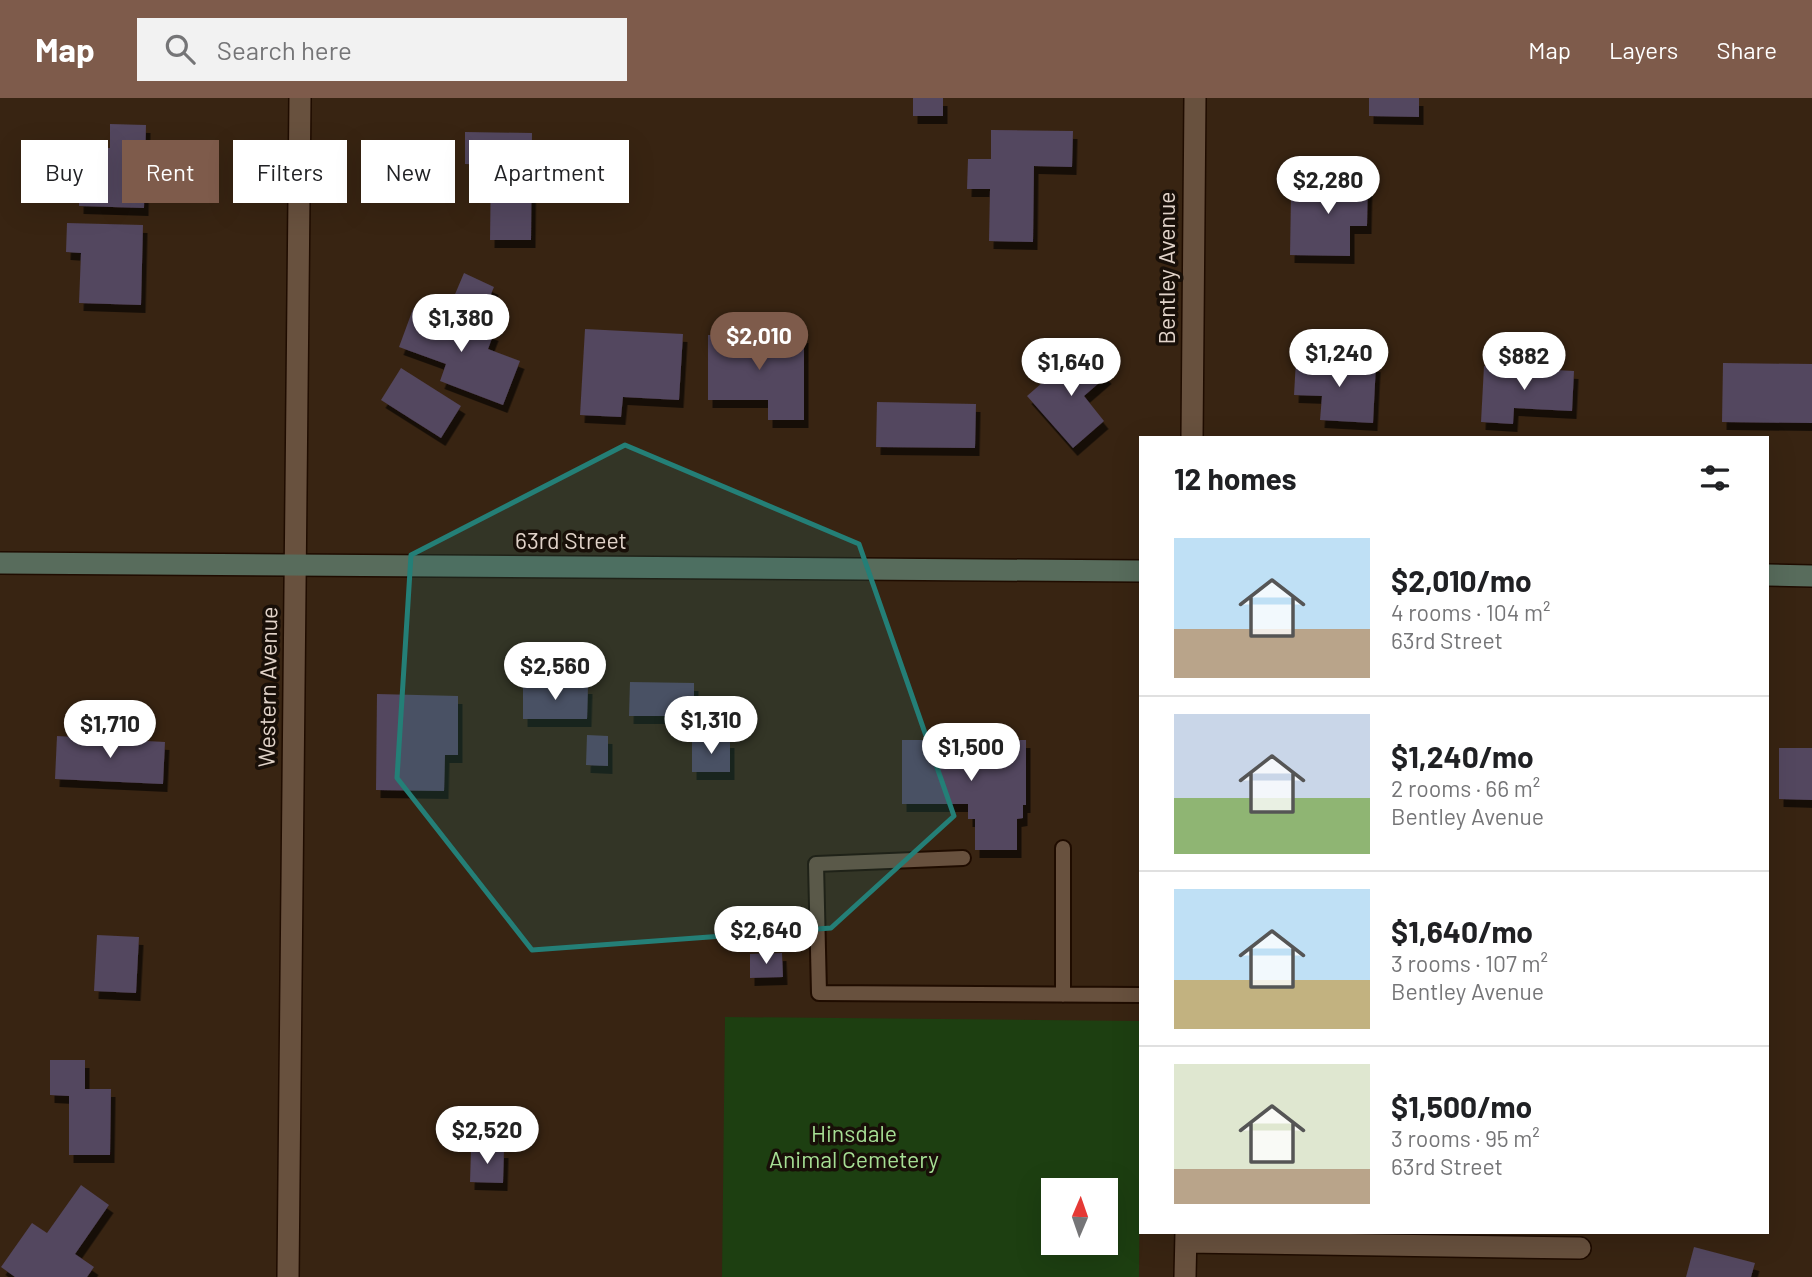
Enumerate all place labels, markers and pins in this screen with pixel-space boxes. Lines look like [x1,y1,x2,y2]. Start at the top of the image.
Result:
pin: $2,280 [1271,156,1385,216]
pin: $1,380 [404,294,518,354]
pin: $2,010 [702,313,816,372]
pin: $1,240 [1282,330,1396,389]
pin: $882 [1483,332,1565,392]
pin: $1,640 [1014,338,1128,398]
pin: $2,560 [498,642,612,702]
pin: $1,310 [654,696,768,756]
pin: $1,710 [53,700,167,760]
pin: $1,500 [914,724,1028,783]
pin: $2,640 [709,906,823,966]
pin: $2,520 [430,1107,544,1166]

